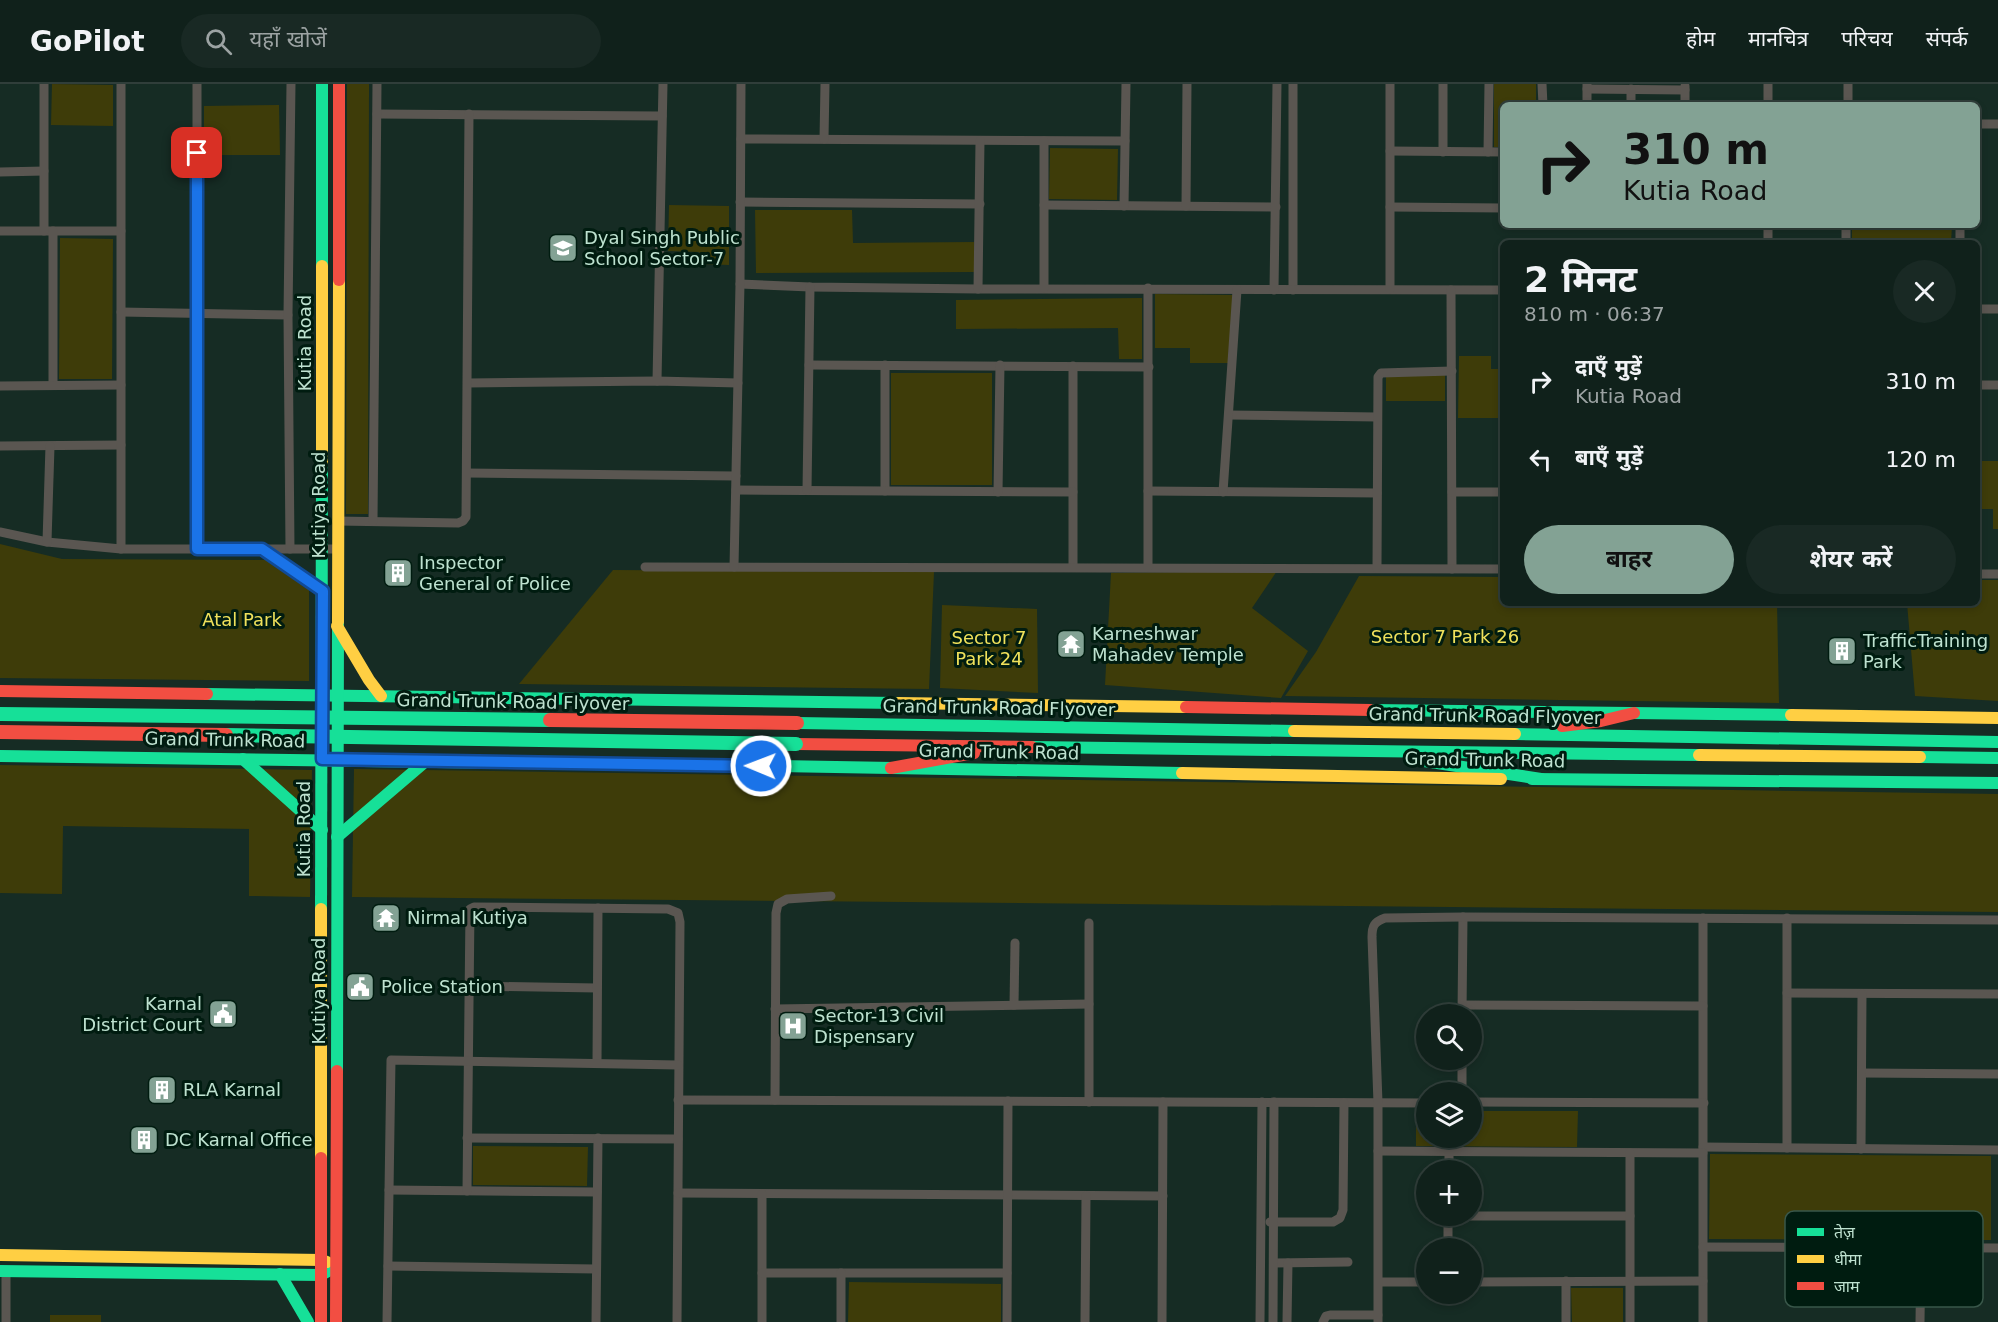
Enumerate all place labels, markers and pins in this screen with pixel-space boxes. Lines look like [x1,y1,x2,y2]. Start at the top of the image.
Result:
pin [171,127,222,178]
place label: Dyal Singh Public School Sector-7 [584,227,740,269]
school or university icon: Dyal Singh Public School Sector-7 [547,232,579,264]
place label: Inspector General of Police [419,552,571,594]
building icon: Inspector General of Police [382,557,414,589]
place label: Karneshwar Mahadev Temple [1092,623,1244,665]
temple icon: Karneshwar Mahadev Temple [1055,628,1087,660]
place label: TrafficTraining Park [1862,630,1988,672]
building icon: TrafficTraining Park [1826,635,1858,667]
temple icon: Nirmal Kutiya [370,902,402,934]
place label: Nirmal Kutiya [407,907,528,928]
public building icon: Police Station [344,971,376,1003]
place label: Police Station [381,976,503,997]
place label: Karnal District Court [82,993,202,1035]
public building icon: Karnal District Court [207,998,239,1030]
place label: Sector-13 Civil Dispensary [814,1005,944,1047]
hospital icon: Sector-13 Civil Dispensary [777,1010,809,1042]
building icon: RLA Karnal [146,1074,178,1106]
place label: RLA Karnal [183,1079,281,1100]
building icon: DC Karnal Office [128,1124,160,1156]
place label: DC Karnal Office [165,1129,312,1150]

